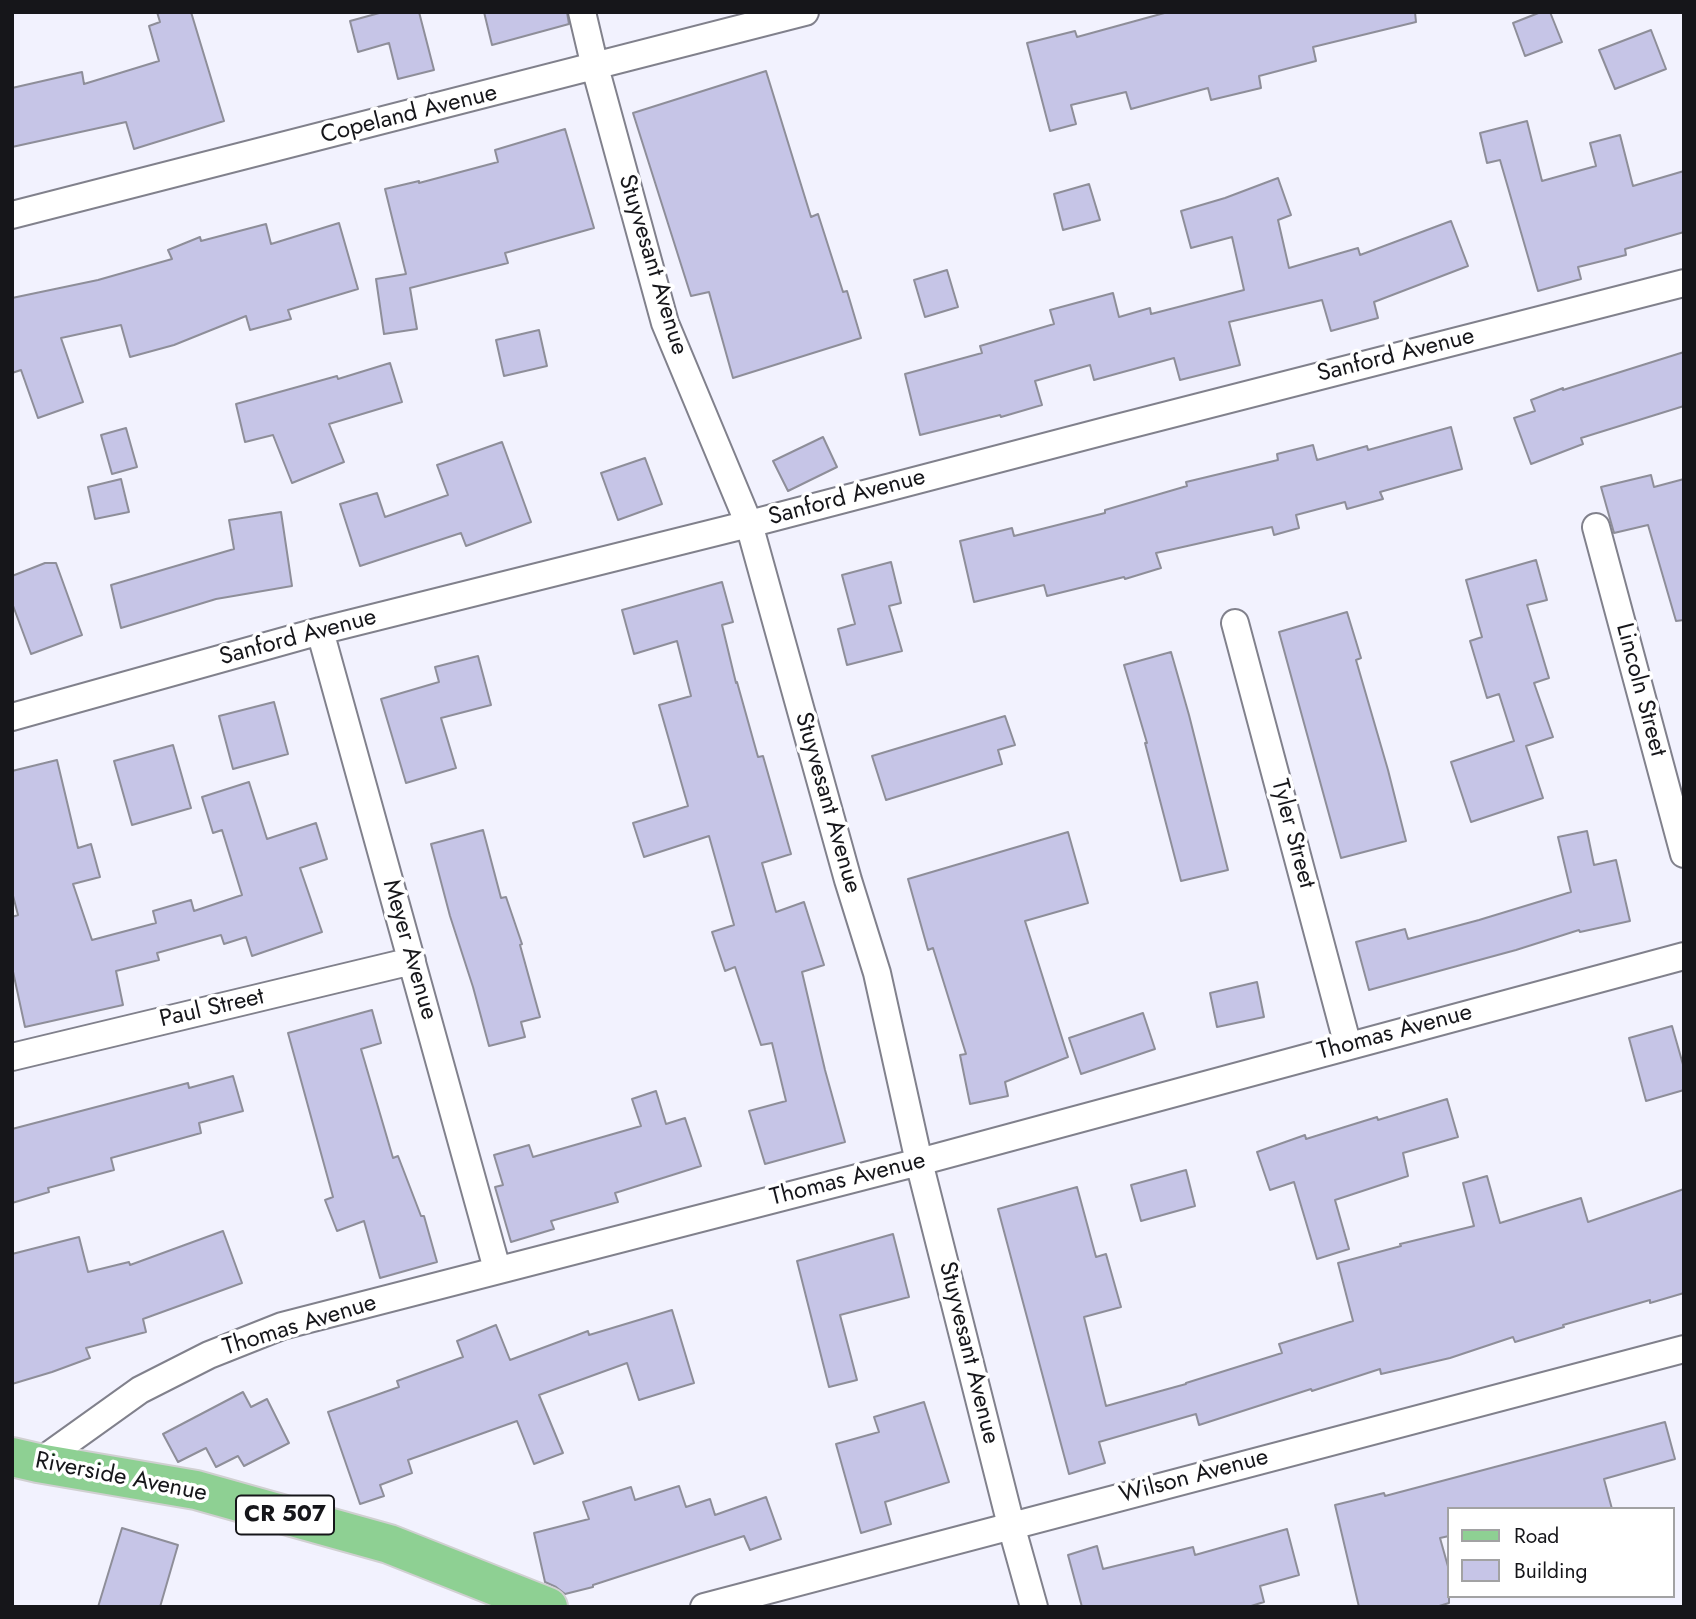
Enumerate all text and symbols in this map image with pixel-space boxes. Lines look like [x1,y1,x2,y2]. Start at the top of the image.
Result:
street label: Copeland Avenue [318,79,500,151]
street label: Stuyvesant Avenue [611,171,693,359]
street label: Sanford Avenue [1314,323,1478,389]
street label: Sanford Avenue [765,463,929,533]
street label: Sanford Avenue [216,603,380,673]
street label: Lincoln Street [1608,620,1672,760]
street label: Stuyvesant Avenue [787,709,867,897]
street label: Tyler Street [1264,776,1320,892]
street label: Meyer Avenue [375,877,443,1023]
street label: Paul Street [157,983,267,1035]
street label: Thomas Avenue [1315,999,1475,1067]
street label: Thomas Avenue [767,1147,929,1213]
street label: Stuyvesant Avenue [931,1259,1005,1447]
street label: Thomas Avenue [220,1289,380,1363]
street label: Wilson Avenue [1116,1443,1272,1511]
street label: Riverside Avenue [33,1447,209,1509]
road number: CR 507 [236,1496,334,1534]
legend [1448,1507,1675,1598]
text: Road [1514,1521,1559,1551]
text: Building [1514,1556,1587,1586]

